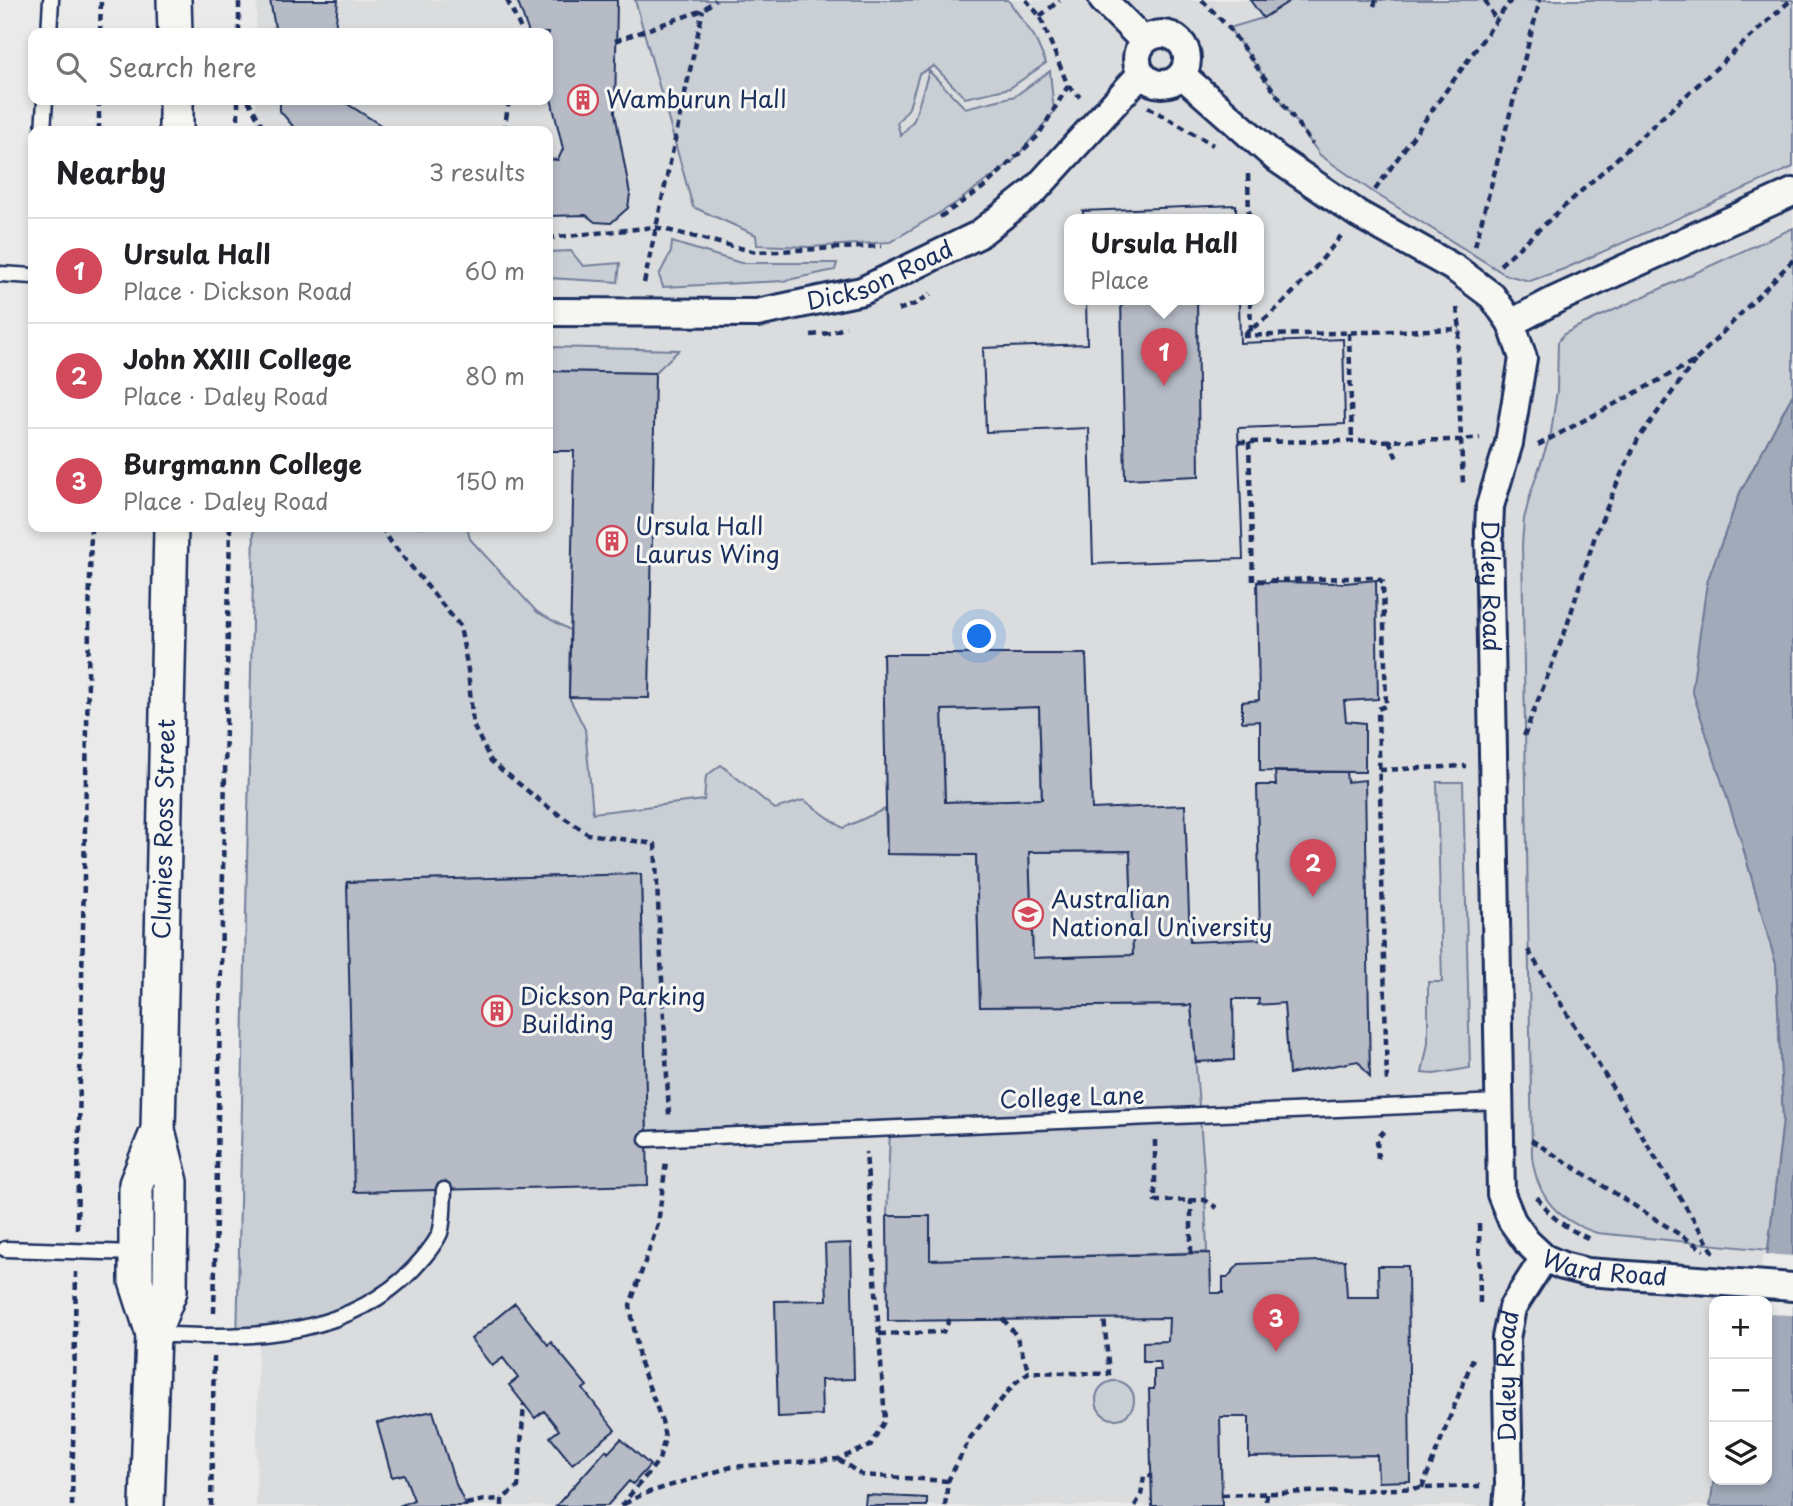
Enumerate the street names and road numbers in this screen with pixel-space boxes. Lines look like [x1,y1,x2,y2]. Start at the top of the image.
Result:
street label: Dickson Road [803,230,959,318]
street label: Daley Road [1473,519,1511,652]
street label: Clunies Ross Street [142,718,183,940]
street label: College Lane [999,1075,1145,1117]
street label: Ward Road [1537,1239,1669,1294]
street label: Daley Road [1486,1307,1527,1443]

